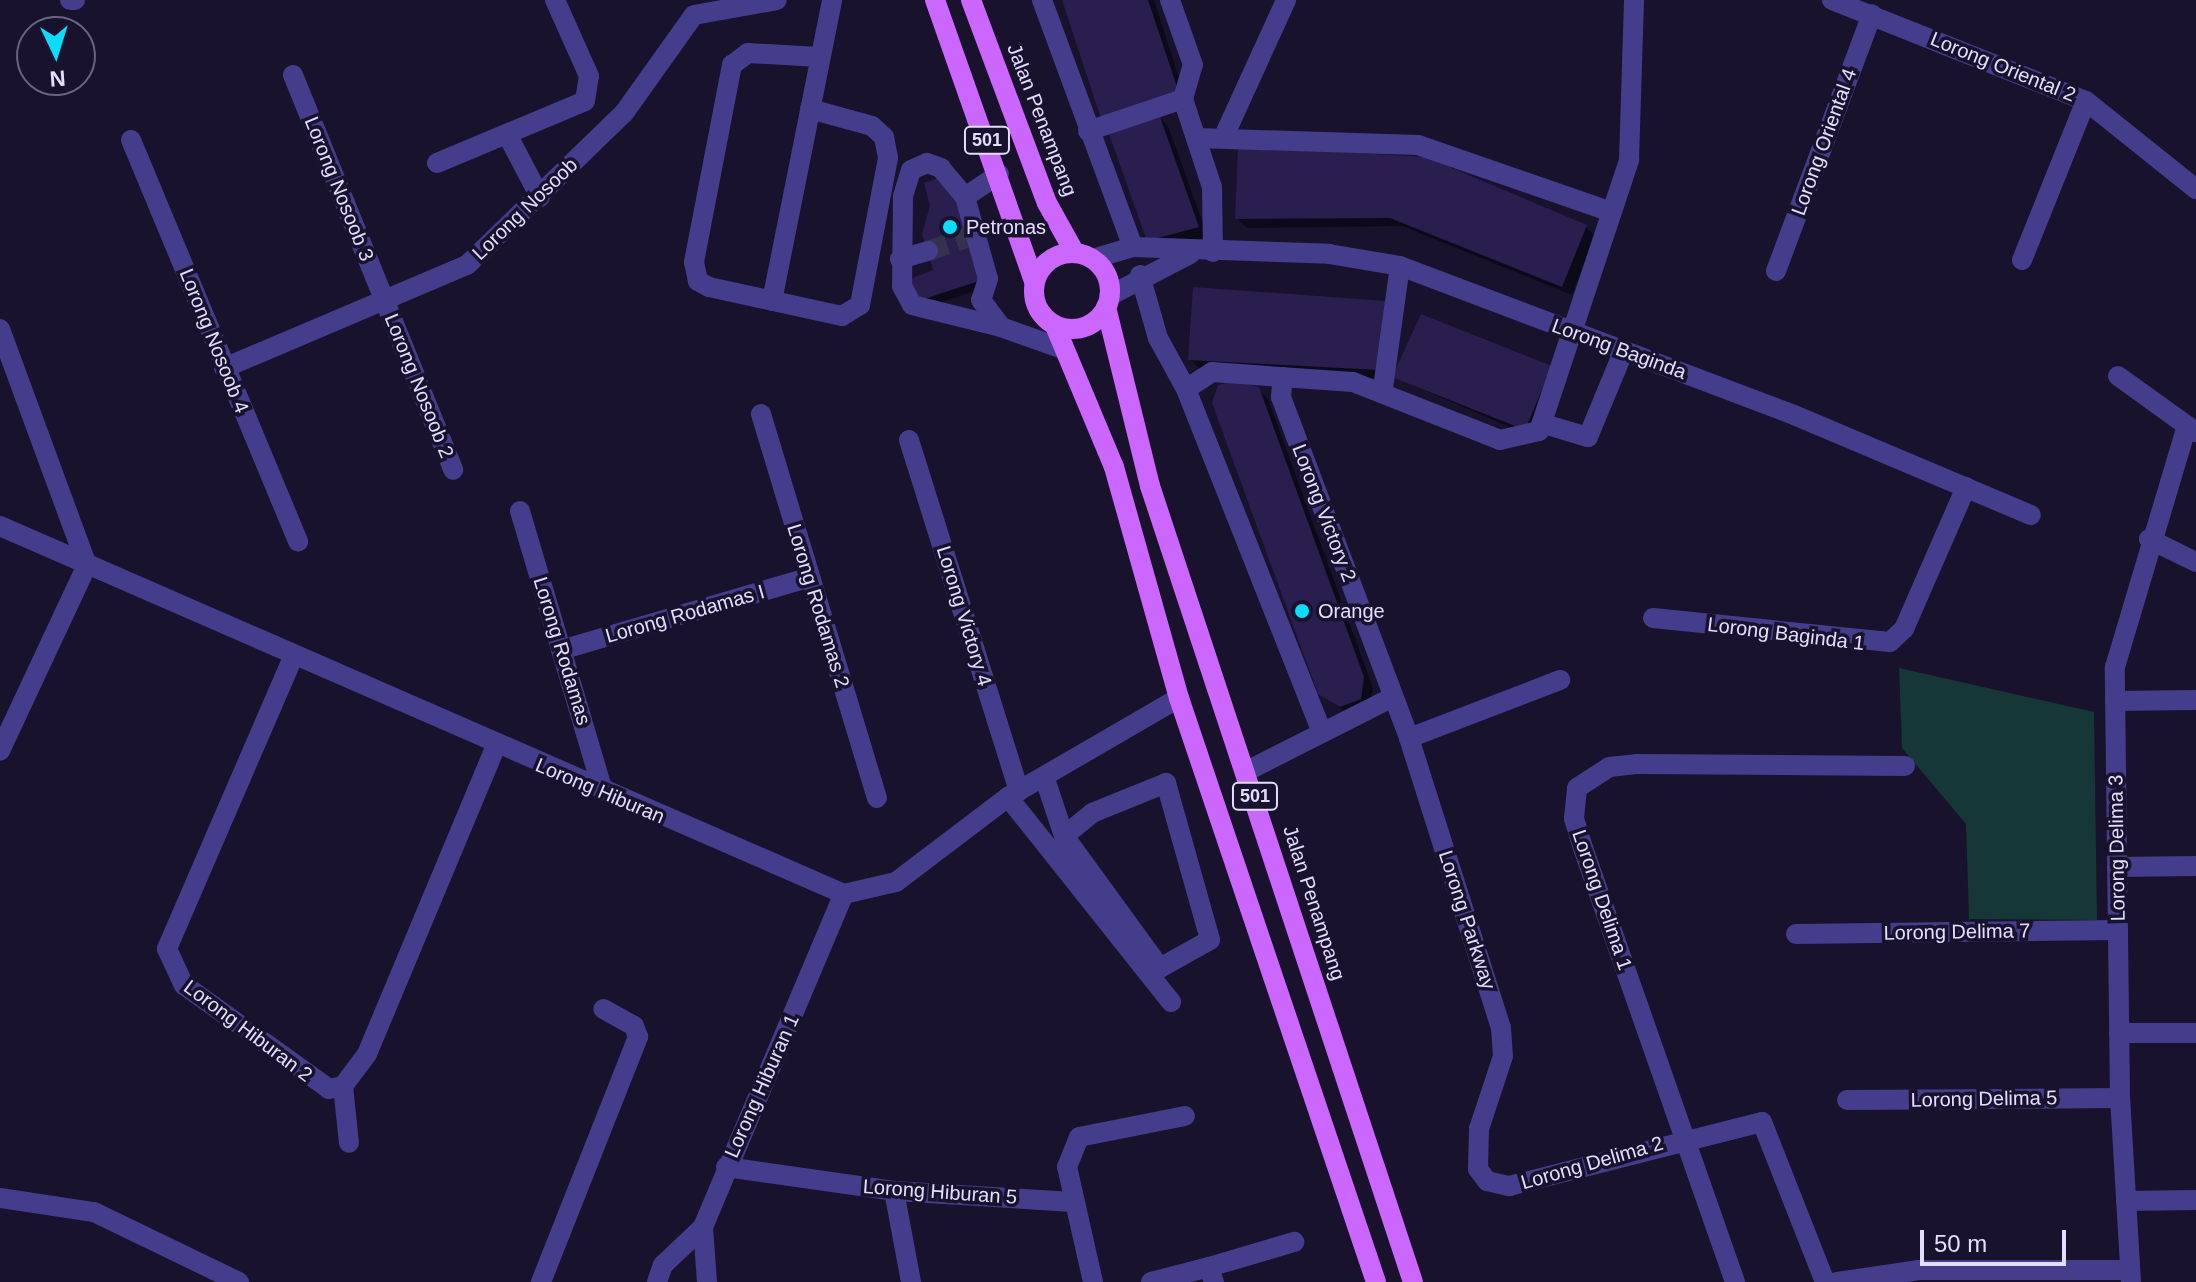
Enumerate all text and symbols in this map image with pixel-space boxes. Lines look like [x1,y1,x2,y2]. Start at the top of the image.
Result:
north arrow [16,16,96,96]
street label: Lorong Oriental 2 [1927,27,2079,107]
street label: Jalan Penampang [1002,40,1082,200]
text: N [49,65,66,91]
street label: Lorong Oriental 4 [1786,65,1862,219]
street label: Lorong Nosoob 3 [299,113,379,265]
road number: 501 [963,126,1011,154]
street label: Lorong Nosoob [467,153,583,265]
place label: Petronas [966,215,1046,239]
marker: Petronas [941,218,959,236]
street label: Lorong Nosoob 4 [174,265,254,417]
street label: Lorong Nosoob 2 [379,310,459,462]
street label: Lorong Baginda [1549,314,1689,384]
street label: Lorong Victory 2 [1287,441,1361,585]
street label: Lorong Rodamas 2 [782,521,854,691]
street label: Lorong Victory 4 [931,543,997,689]
street label: Lorong Rodamas [528,574,596,728]
street label: Lorong Rodamas I [603,580,767,648]
place label: Orange [1318,599,1385,623]
marker: Orange [1293,602,1311,620]
street label: Lorong Baginda 1 [1706,612,1866,656]
street label: Lorong Hiburan [532,753,668,829]
street label: Lorong Delima 3 [2104,774,2130,922]
road number: 501 [1231,782,1279,810]
street label: Jalan Penampang [1278,823,1350,983]
street label: Lorong Delima 1 [1567,827,1637,973]
street label: Lorong Parkway [1433,848,1501,992]
street label: Lorong Delima 7 [1883,919,2031,945]
street label: Lorong Hiburan 2 [179,975,317,1087]
street label: Lorong Hiburan 1 [720,1011,804,1161]
street label: Lorong Delima 5 [1910,1086,2058,1112]
street label: Lorong Delima 2 [1518,1131,1666,1195]
street label: Lorong Hiburan 5 [862,1175,1018,1209]
scale bar [1924,1214,2070,1264]
text: 50 m [1934,1230,1987,1257]

